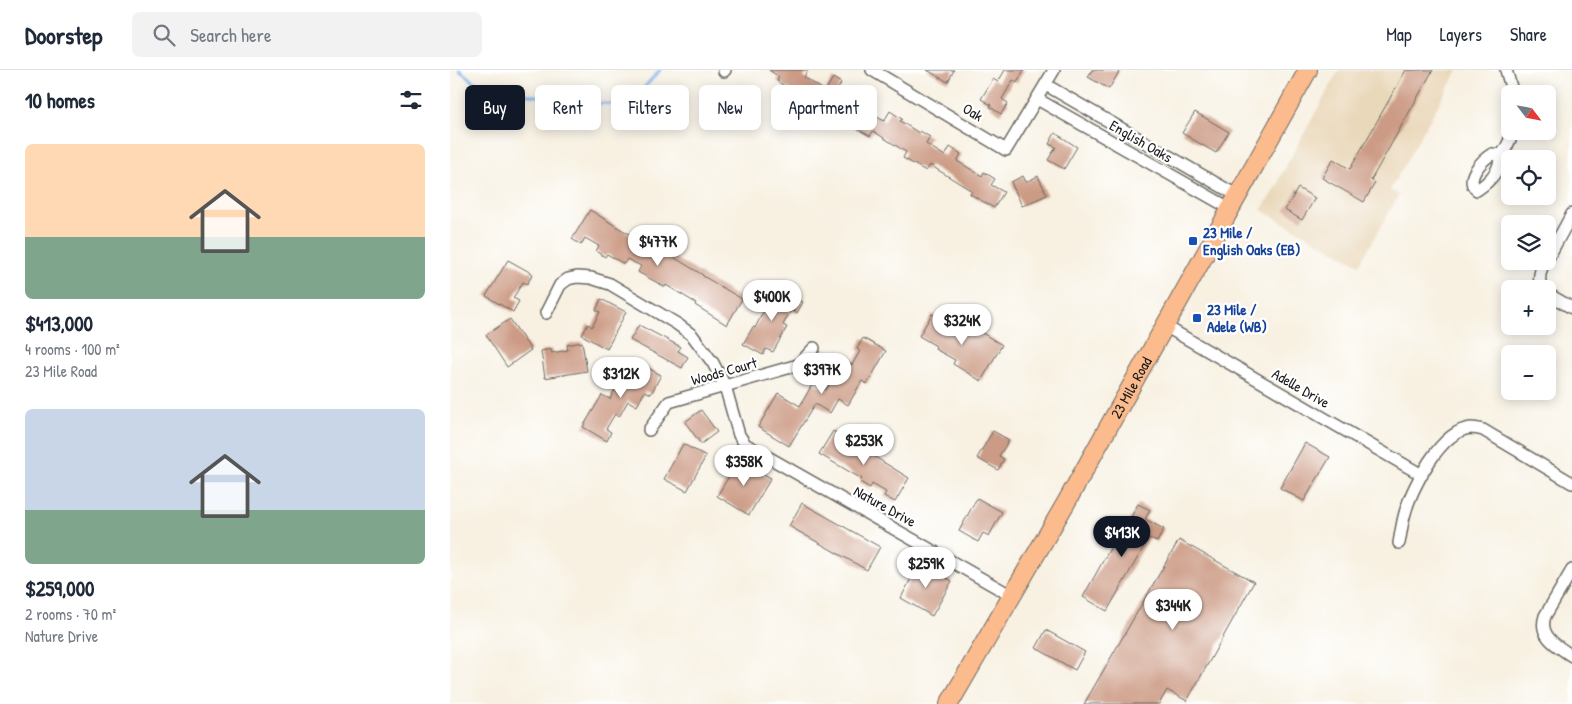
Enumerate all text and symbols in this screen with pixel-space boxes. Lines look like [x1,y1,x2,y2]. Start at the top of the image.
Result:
search box [132,12,482,57]
text: Doorstep [25,19,102,51]
icon: search [150,21,178,49]
text: Search here [190,22,272,48]
text: Map [1386,22,1412,47]
text: Layers [1440,22,1482,47]
text: Share [1510,22,1547,47]
chip: Buy [465,85,525,130]
chip: Rent [535,85,601,130]
chip: Filters [611,85,689,130]
chip: New [699,85,761,130]
chip: Apartment [771,85,877,130]
north arrow [1501,85,1556,140]
map controls [1501,85,1556,400]
text: 10 homes [25,86,95,115]
icon: filters [397,86,425,114]
street label: Oak [959,98,987,126]
street label: English Oaks [1106,115,1176,167]
button: locate [1501,150,1556,205]
icon: home [180,176,270,266]
button: layers [1501,215,1556,270]
place label: 23 Mile / English Oaks (EB) [1203,222,1300,261]
pin: $477K [623,224,693,267]
text: $477K [639,230,677,252]
marker: 23 Mile / English Oaks (EB) [1187,235,1199,247]
pin: $400K [737,280,807,322]
button: + [1501,280,1556,335]
text: $400K [754,285,790,307]
place label: 23 Mile / Adele (WB) [1207,299,1267,337]
pin: $324K [927,304,997,346]
text: $413,000 [25,309,93,338]
text: $324K [943,309,981,331]
marker: 23 Mile / Adele (WB) [1191,312,1203,324]
text: 4 rooms · 100 m² [25,338,120,360]
button: − [1501,345,1556,400]
street label: Woods Court [689,351,760,390]
pin: $397K [787,352,857,395]
street label: 23 Mile Road [1105,353,1156,422]
pin: $312K [586,356,656,399]
text: $397K [803,358,841,380]
text: 23 Mile Road [25,360,97,382]
text: $312K [603,362,639,384]
street label: Adelle Drive [1268,363,1334,413]
pin: $253K [829,424,899,466]
text: $253K [845,429,883,451]
icon: home [180,441,270,531]
pin: $358K [709,444,779,487]
text: $358K [725,450,763,472]
street label: Nature Drive [850,480,920,532]
pin: $413K [1087,516,1157,558]
text: $413K [1104,521,1140,543]
pin: $259K [891,546,961,589]
text: $259K [908,552,944,574]
text: $259,000 [25,574,95,603]
pin: $344K [1138,588,1208,631]
text: $344K [1155,594,1191,616]
text: 2 rooms · 70 m² [25,603,116,625]
text: Nature Drive [25,625,98,647]

